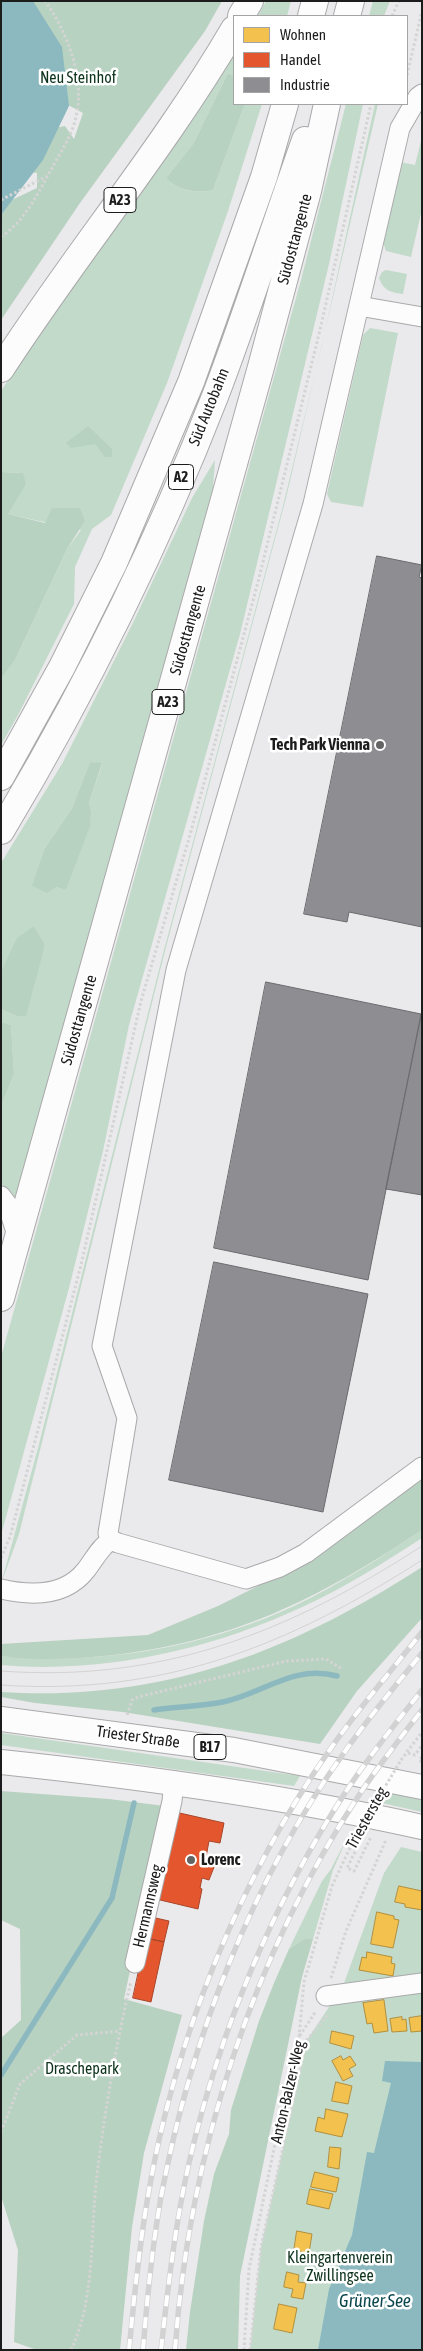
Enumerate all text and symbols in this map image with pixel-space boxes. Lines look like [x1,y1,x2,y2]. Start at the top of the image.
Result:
legend [233,15,408,105]
text: Wohnen [280,26,326,43]
text: Handel [280,51,321,68]
park label: Neu Steinhof [40,68,116,88]
text: Industrie [280,76,330,93]
road number: A23 [104,188,136,212]
street label: Südosttangente [274,192,316,286]
street label: Süd Autobahn [185,365,233,449]
road number: A2 [168,464,194,490]
street label: Südosttangente [166,583,210,677]
road number: A23 [152,690,184,714]
place label: Tech Park Vienna [270,735,370,755]
marker: Tech Park Vienna [374,739,386,751]
street label: Südosttangente [57,973,101,1067]
street label: Triester Straße [95,1722,181,1752]
road number: B17 [194,1734,226,1760]
street label: Triestersteg [342,1784,392,1852]
place label: Lorenc [201,1850,240,1870]
marker: Lorenc [185,1854,197,1866]
street label: Hermannsweg [129,1862,167,1950]
street label: Anton-Balzer-Weg [267,2038,309,2146]
park label: Draschepark [45,2059,119,2079]
park label: Kleingartenverein Zwillingsee [287,2248,393,2286]
water label: Grüner See [339,2290,411,2312]

